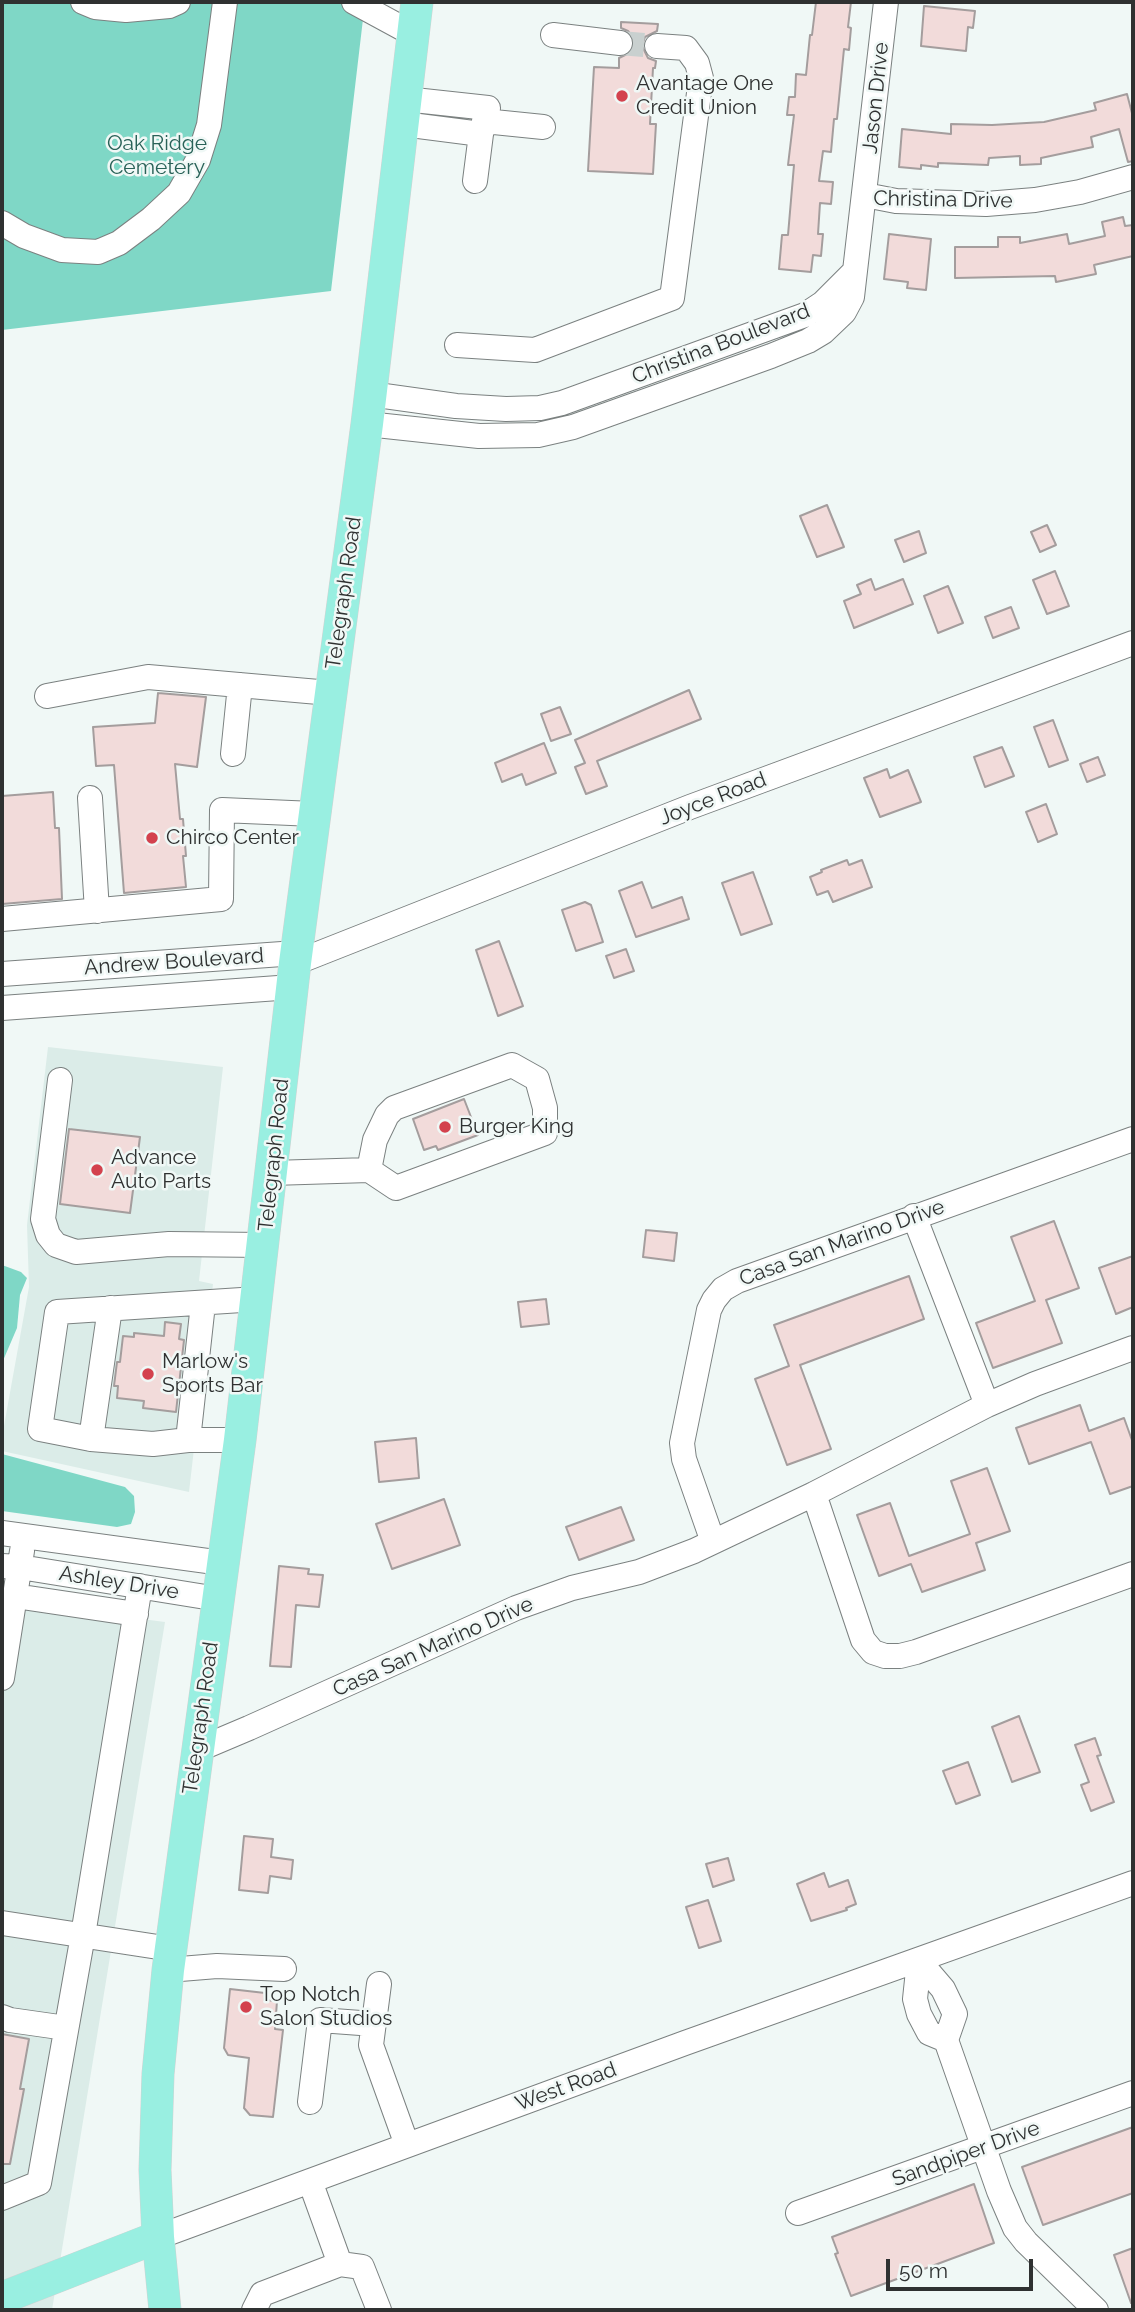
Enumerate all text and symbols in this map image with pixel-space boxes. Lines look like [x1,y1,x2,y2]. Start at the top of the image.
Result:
street label: Jason Drive [858,41,894,155]
place label: Avantage One Credit Union [636,71,773,121]
marker: Avantage One Credit Union [614,88,630,104]
park label: Oak Ridge Cemetery [107,131,207,181]
street label: Christina Drive [873,186,1013,214]
street label: Christina Boulevard [628,298,814,390]
street label: Telegraph Road [321,515,367,671]
street label: Joyce Road [656,767,770,831]
place label: Chirco Center [166,825,299,851]
marker: Chirco Center [144,830,160,846]
street label: Andrew Boulevard [83,943,265,981]
street label: Telegraph Road [253,1077,295,1233]
place label: Burger King [459,1114,574,1140]
marker: Burger King [437,1119,453,1135]
place label: Advance Auto Parts [111,1145,211,1195]
marker: Advance Auto Parts [89,1162,105,1178]
street label: Casa San Marino Drive [736,1194,948,1292]
place label: Marlow's Sports Bar [162,1349,263,1399]
marker: Marlow's Sports Bar [140,1366,156,1382]
street label: Ashley Drive [57,1561,181,1605]
street label: Casa San Marino Drive [329,1591,537,1703]
street label: Telegraph Road [178,1640,224,1796]
place label: Top Notch Salon Studios [260,1982,392,2032]
marker: Top Notch Salon Studios [238,1999,254,2015]
street label: West Road [512,2057,620,2117]
street label: Sandpiper Drive [889,2116,1043,2192]
scale bar [890,2246,1037,2290]
text: 50 m [899,2258,948,2283]

